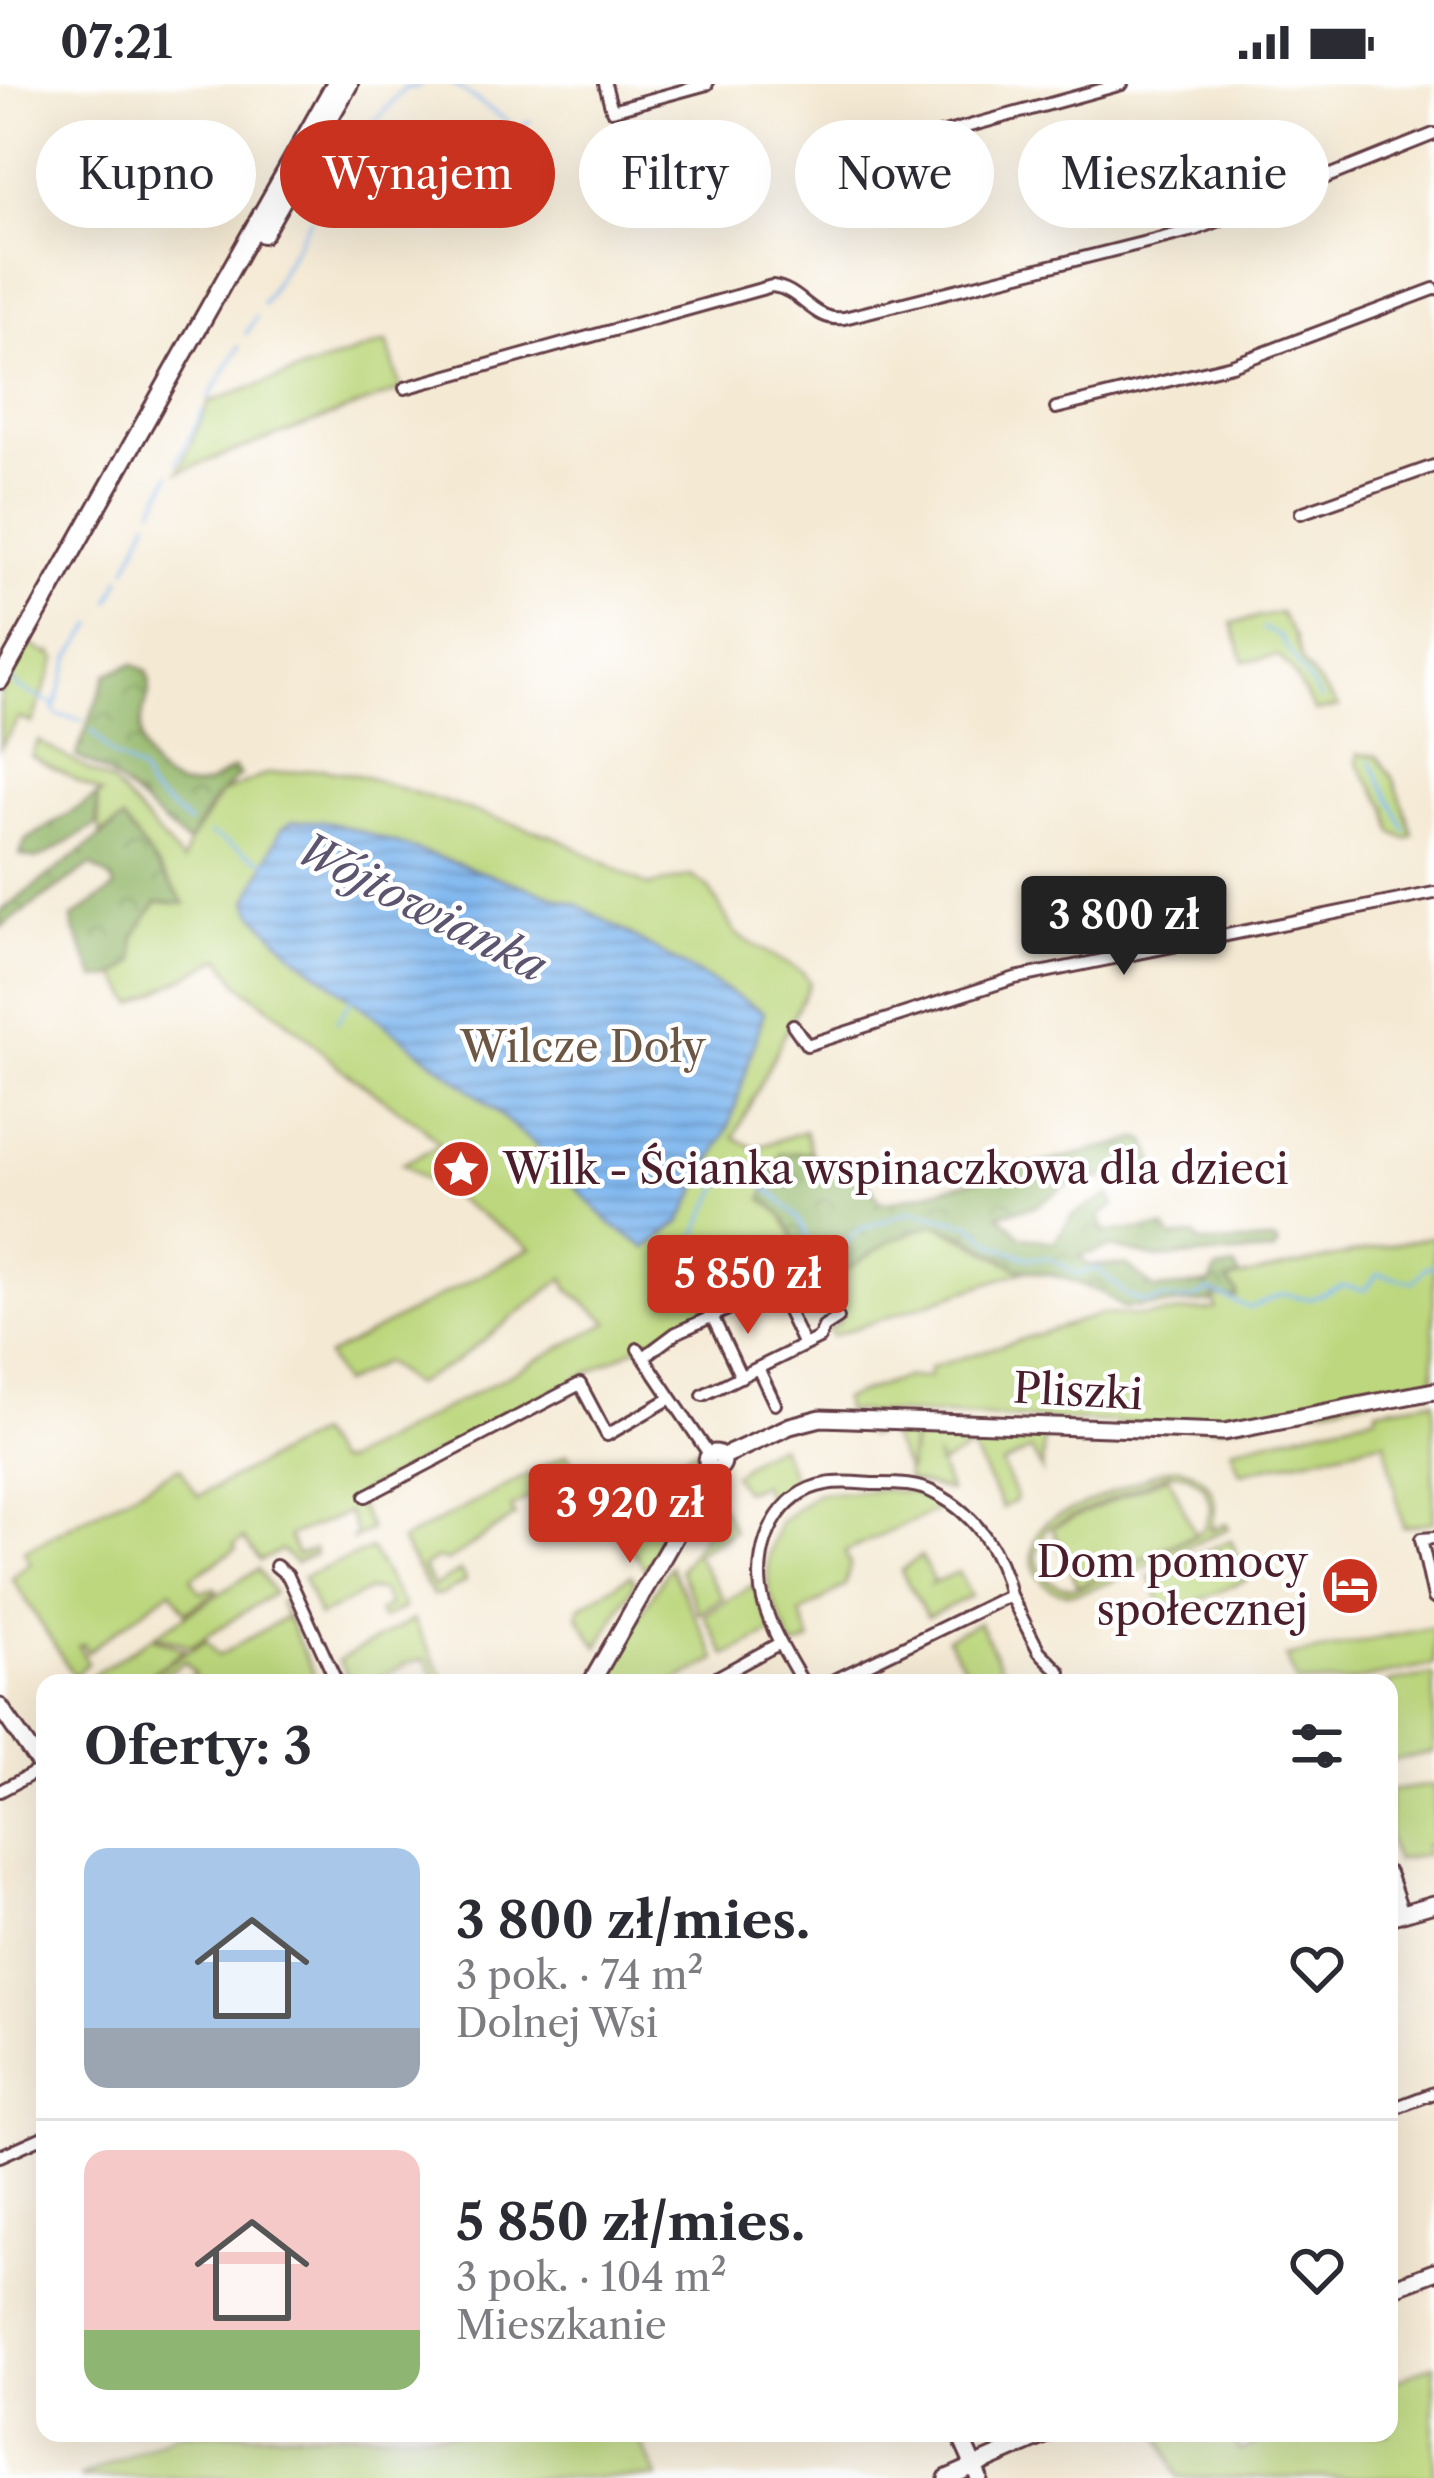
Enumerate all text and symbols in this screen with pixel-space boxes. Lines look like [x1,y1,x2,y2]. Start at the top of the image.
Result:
text: 07:21 [60,14,172,70]
chip: Kupno [36,120,256,228]
chip: Wynajem [280,120,555,228]
chip: Filtry [579,120,771,228]
chip: Nowe [795,120,994,228]
chip: Mieszkanie [1018,120,1329,228]
water label: Wójtowianka [288,820,557,994]
pin: 3 800 zł [1000,876,1248,978]
text: 3 800 zł [1048,891,1200,939]
park label: Wilcze Doły [459,1021,706,1073]
place icon: Wilk - Ścianka wspinaczkowa dla dzieci [430,1138,492,1200]
place label: Wilk - Ścianka wspinaczkowa dla dzieci [502,1142,1289,1195]
pin: 5 850 zł [624,1235,872,1337]
text: 5 850 zł [674,1250,822,1298]
street label: Pliszki [1012,1362,1144,1420]
pin: 3 920 zł [506,1464,754,1566]
text: 3 920 zł [556,1479,704,1527]
place label: Dom pomocy społecznej [1037,1536,1309,1636]
hotel icon: Dom pomocy społecznej [1319,1555,1381,1617]
icon: filters [1284,1713,1350,1779]
text: Oferty: 3 [84,1715,312,1777]
text: 3 800 zł/mies. [456,1889,810,1951]
icon: home [180,1896,324,2040]
icon: heart [1284,1935,1350,2001]
text: 3 pok. · 74 m² [456,1951,704,1999]
text: Dolnej Wsi [456,1999,658,2047]
text: 5 850 zł/mies. [456,2191,805,2253]
icon: home [180,2198,324,2342]
icon: heart [1284,2237,1350,2303]
text: 3 pok. · 104 m² [456,2253,727,2301]
text: Mieszkanie [456,2301,667,2349]

